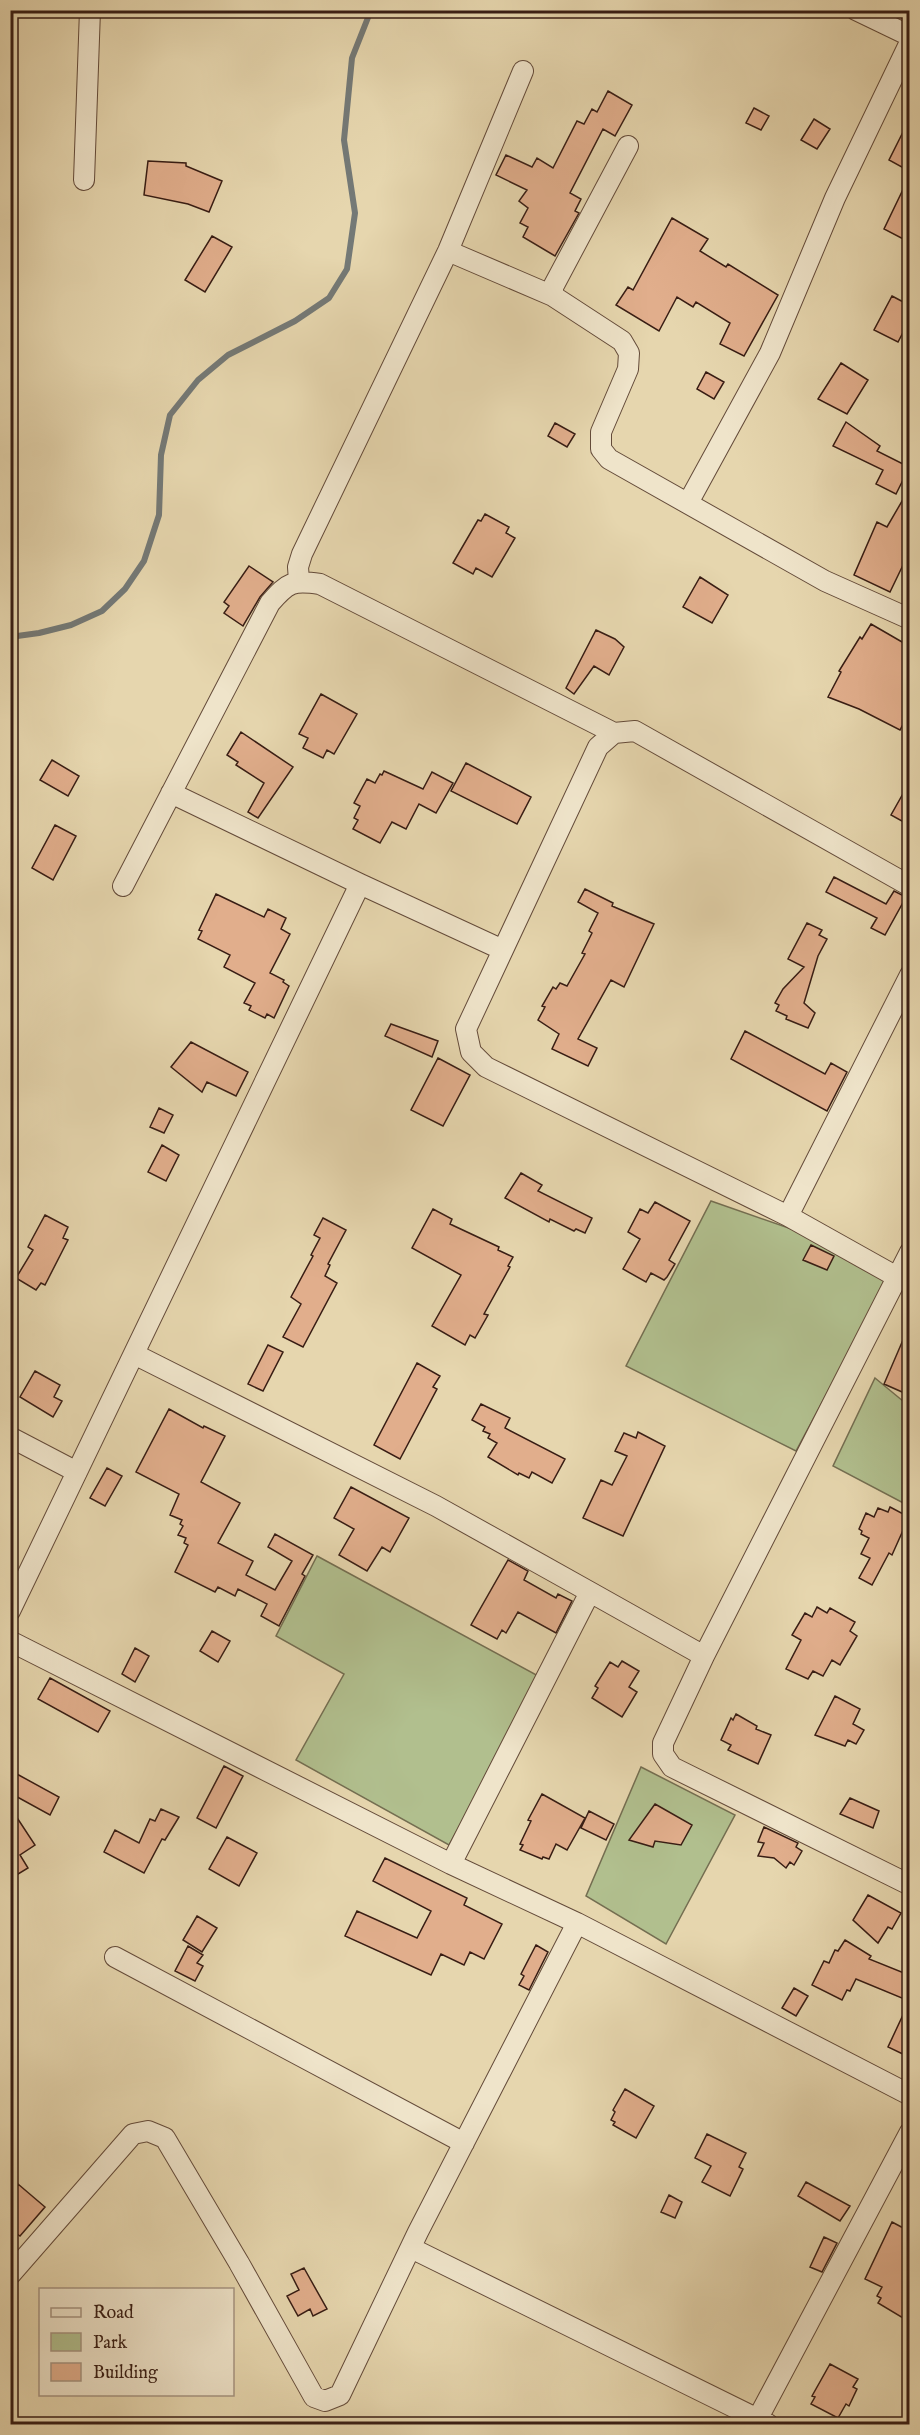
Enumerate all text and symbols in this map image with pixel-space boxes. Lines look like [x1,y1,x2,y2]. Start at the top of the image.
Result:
legend [39,2288,234,2396]
text: Road [93,2302,134,2325]
text: Park [93,2332,128,2355]
text: Building [93,2362,158,2385]

